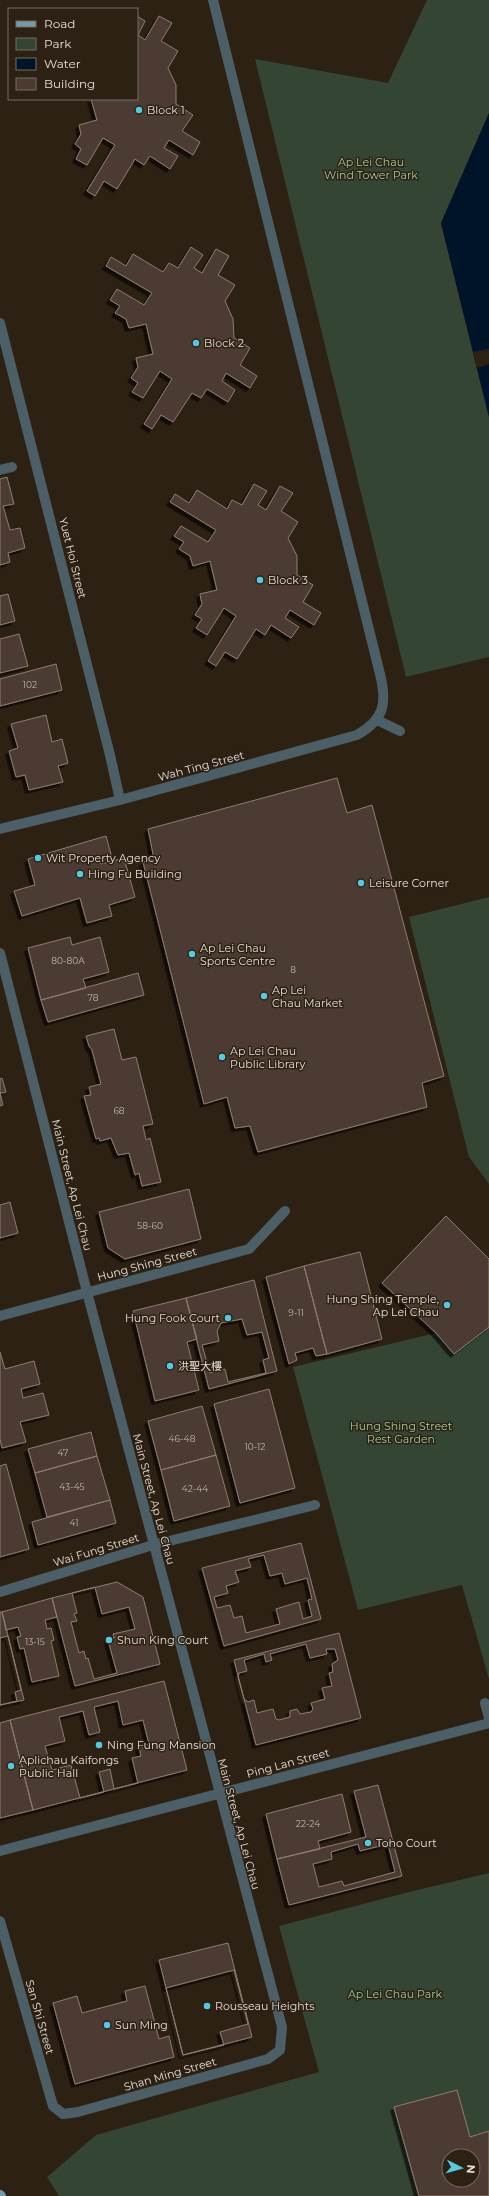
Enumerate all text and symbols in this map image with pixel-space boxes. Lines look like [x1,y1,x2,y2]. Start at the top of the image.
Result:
legend [8,8,138,100]
text: Road [44,16,75,31]
text: Park [44,36,72,51]
text: Water [44,56,81,71]
text: Building [44,76,95,91]
place label: Block 1 [147,103,185,117]
marker: Block 1 [134,105,144,115]
park label: Ap Lei Chau Wind Tower Park [324,155,418,182]
place label: Block 2 [204,336,244,350]
marker: Block 2 [191,338,201,348]
street label: Yuet Hoi Street [56,516,90,600]
place label: Block 3 [268,573,308,587]
marker: Block 3 [255,575,265,585]
house number: 102 [23,679,37,690]
street label: Wah Ting Street [156,748,246,784]
place label: Wit Property Agency [46,851,160,865]
marker: Wit Property Agency [33,853,43,863]
place label: Hing Fu Building [88,867,182,881]
marker: Hing Fu Building [75,869,85,879]
place label: Leisure Corner [369,876,449,890]
marker: Leisure Corner [356,878,366,888]
place label: Ap Lei Chau Sports Centre [200,941,276,968]
marker: Ap Lei Chau Sports Centre [187,949,197,959]
house number: 80-80A [51,955,85,966]
house number: 8 [290,964,296,975]
place label: Ap Lei Chau Market [272,983,343,1010]
marker: Ap Lei Chau Market [259,991,269,1001]
house number: 78 [88,992,99,1003]
place label: Ap Lei Chau Public Library [230,1044,305,1071]
marker: Ap Lei Chau Public Library [217,1052,227,1062]
house number: 68 [113,1105,125,1116]
street label: Main Street, Ap Lei Chau [49,1118,95,1252]
house number: 58-60 [137,1220,163,1231]
street label: Hung Shing Street [96,1244,199,1284]
place label: Hung Shing Temple, Ap Lei Chau [326,1292,439,1319]
marker: Hung Shing Temple, Ap Lei Chau [442,1300,452,1310]
house number: 9-11 [288,1307,304,1318]
place label: Hung Fook Court [125,1311,221,1325]
marker: Hung Fook Court [223,1313,233,1323]
place label: 洪聖大樓 [178,1359,222,1373]
marker: 洪聖大樓 [165,1361,175,1371]
park label: Hung Shing Street Rest Garden [350,1419,453,1446]
street label: Main Street, Ap Lei Chau [130,1432,178,1566]
house number: 46-48 [169,1433,196,1444]
house number: 10-12 [245,1441,265,1452]
house number: 47 [58,1447,68,1458]
house number: 43-45 [59,1481,85,1492]
house number: 42-44 [182,1483,208,1494]
house number: 41 [70,1517,78,1528]
street label: Wai Fung Street [51,1530,141,1570]
place label: Shun King Court [117,1633,209,1647]
marker: Shun King Court [104,1635,114,1645]
house number: 13-15 [25,1636,45,1647]
place label: Ning Fung Mansion [107,1738,216,1752]
marker: Ning Fung Mansion [94,1740,104,1750]
street label: Ping Lan Street [245,1745,331,1781]
place label: Aplichau Kaifongs Public Hall [19,1753,119,1780]
street label: Main Street, Ap Lei Chau [215,1757,263,1891]
marker: Aplichau Kaifongs Public Hall [6,1761,16,1771]
house number: 22-24 [296,1818,320,1829]
place label: Toho Court [376,1836,437,1850]
marker: Toho Court [363,1838,373,1848]
street label: San Shi Street [23,1978,57,2056]
park label: Ap Lei Chau Park [348,1987,443,2001]
place label: Rousseau Heights [215,1999,315,2013]
marker: Rousseau Heights [202,2001,212,2011]
place label: Sun Ming [115,2018,168,2032]
marker: Sun Ming [102,2020,112,2030]
street label: Shan Ming Street [122,2054,218,2094]
north arrow [441,2148,481,2188]
text: N [464,2164,478,2174]

